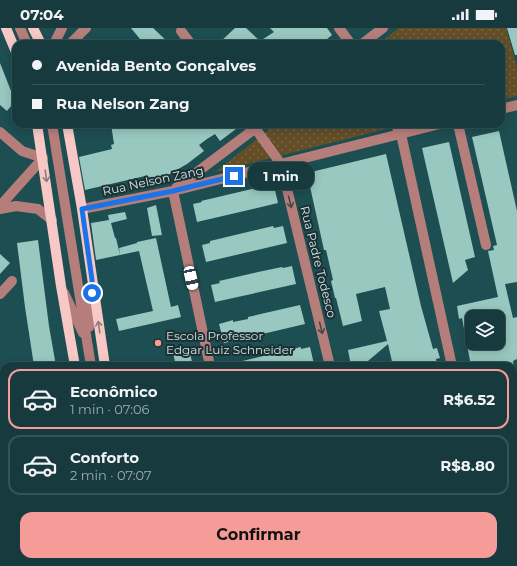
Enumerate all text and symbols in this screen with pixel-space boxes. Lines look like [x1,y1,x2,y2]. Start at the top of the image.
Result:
text: 07:04 [20,5,64,24]
text: Avenida Bento Gonçalves [56,56,256,75]
text: Rua Nelson Zang [56,94,190,113]
street label: Rua Nelson Zang [101,162,205,199]
callout: 1 min [248,162,314,190]
route end [225,167,243,185]
text: 1 min [263,168,299,184]
one-way arrow [42,169,50,182]
one-way arrow [287,195,294,208]
street label: Rua Padre Todesco [297,204,340,319]
car [183,265,199,291]
route start [83,284,101,302]
map controls [465,310,505,350]
button: layers [465,310,505,350]
one-way arrow [95,321,103,334]
one-way arrow [318,321,325,334]
place label: Escola Professor Edgar Luiz Schneider [166,328,294,357]
marker: Escola Professor Edgar Luiz Schneider [153,338,163,348]
icon: car [22,381,58,417]
text: Econômico [70,382,158,401]
text: R$6.52 [443,390,495,409]
text: 1 min · 07:06 [70,401,149,417]
icon: car [22,447,58,483]
text: Conforto [70,448,139,467]
text: R$8.80 [440,456,495,475]
text: 2 min · 07:07 [70,467,152,483]
button: Confirmar [20,512,497,558]

